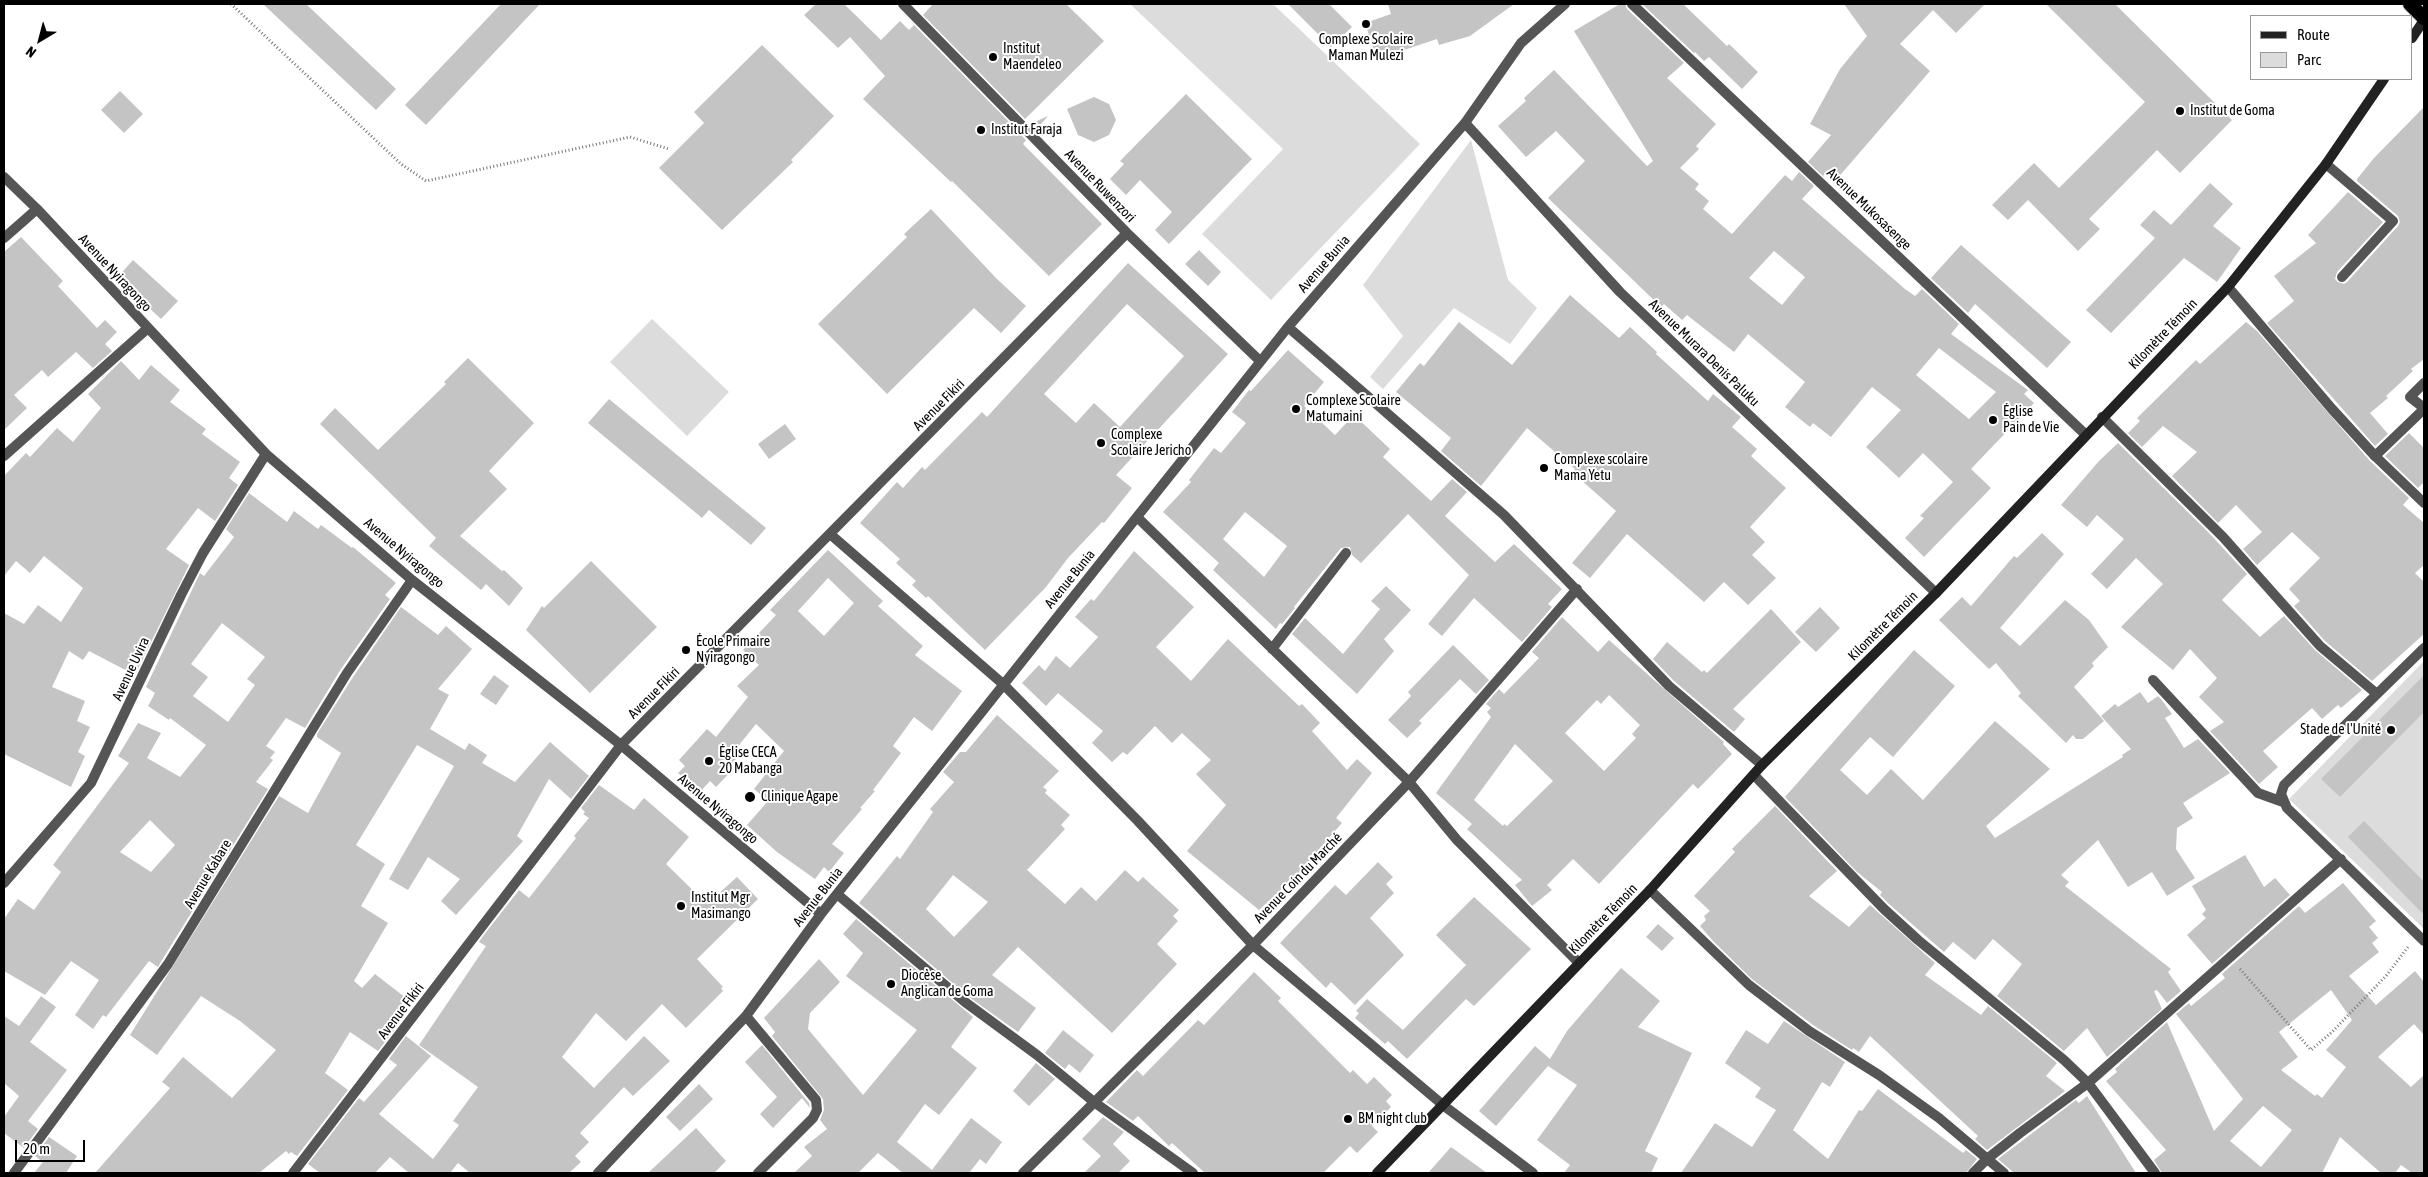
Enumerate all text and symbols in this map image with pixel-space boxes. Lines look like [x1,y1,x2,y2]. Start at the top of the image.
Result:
north arrow [15,15,65,65]
legend [2250,15,2413,80]
marker: Complexe Scolaire Maman Mulezi [1360,18,1372,30]
text: Route [2297,26,2330,43]
place label: Complexe Scolaire Maman Mulezi [1319,32,1413,64]
place label: Institut Maendeleo [1003,41,1061,74]
text: N [23,43,39,61]
marker: Institut Maendeleo [987,51,999,63]
text: Parc [2297,51,2321,68]
place label: Institut de Goma [2190,103,2275,119]
marker: Institut de Goma [2174,105,2186,117]
place label: Institut Faraja [991,122,1062,138]
marker: Institut Faraja [975,124,987,136]
street label: Avenue Ruwenzori [1061,146,1139,226]
street label: Avenue Mukosasenge [1823,164,1915,254]
street label: Avenue Nyiragongo [75,231,155,315]
street label: Avenue Bunia [1295,232,1353,296]
street label: Kilomètre Témoin [2125,295,2201,373]
street label: Avenue Murara Denis Paluku [1645,296,1763,410]
street label: Avenue Fikiri [910,376,968,434]
place label: Complexe Scolaire Matumaini [1306,393,1401,426]
marker: Complexe Scolaire Matumaini [1290,403,1302,415]
place label: Église Pain de Vie [2003,404,2059,437]
marker: Église Pain de Vie [1987,414,1999,426]
place label: Complexe Scolaire Jericho [1111,427,1191,460]
marker: Complexe Scolaire Jericho [1095,437,1107,449]
place label: Complexe scolaire Mama Yetu [1554,452,1648,484]
marker: Complexe scolaire Mama Yetu [1538,462,1550,474]
street label: Avenue Nyiragongo [360,515,448,591]
street label: Avenue Bunia [1041,546,1099,612]
street label: Kilomètre Témoin [1845,588,1921,664]
place label: École Primaire Nyiragongo [696,634,770,666]
street label: Avenue Uvira [109,635,153,703]
marker: École Primaire Nyiragongo [680,644,692,656]
street label: Avenue Fikiri [625,664,683,722]
place label: Stade de l'Unité [2300,722,2381,738]
marker: Stade de l'Unité [2385,724,2397,736]
place label: Église CECA 20 Mabanga [719,745,782,778]
marker: Église CECA 20 Mabanga [703,755,715,767]
street label: Avenue Nyiragongo [674,771,762,847]
place label: Clinique Agape [761,789,838,805]
marker: Clinique Agape [743,790,757,804]
street label: Avenue Coin du Marché [1251,829,1345,927]
street label: Avenue Kabare [181,837,235,911]
street label: Avenue Bunia [790,864,846,930]
street label: Kilomètre Témoin [1565,880,1641,958]
place label: Institut Mgr Masimango [691,890,751,922]
marker: Institut Mgr Masimango [675,900,687,912]
place label: Diocèse Anglican de Goma [901,968,993,1000]
marker: Diocèse Anglican de Goma [885,978,897,990]
street label: Avenue Fikiri [374,980,428,1042]
place label: BM night club [1358,1111,1427,1127]
marker: BM night club [1342,1113,1354,1125]
scale bar [18,1130,88,1162]
text: 20 m [23,1140,50,1157]

